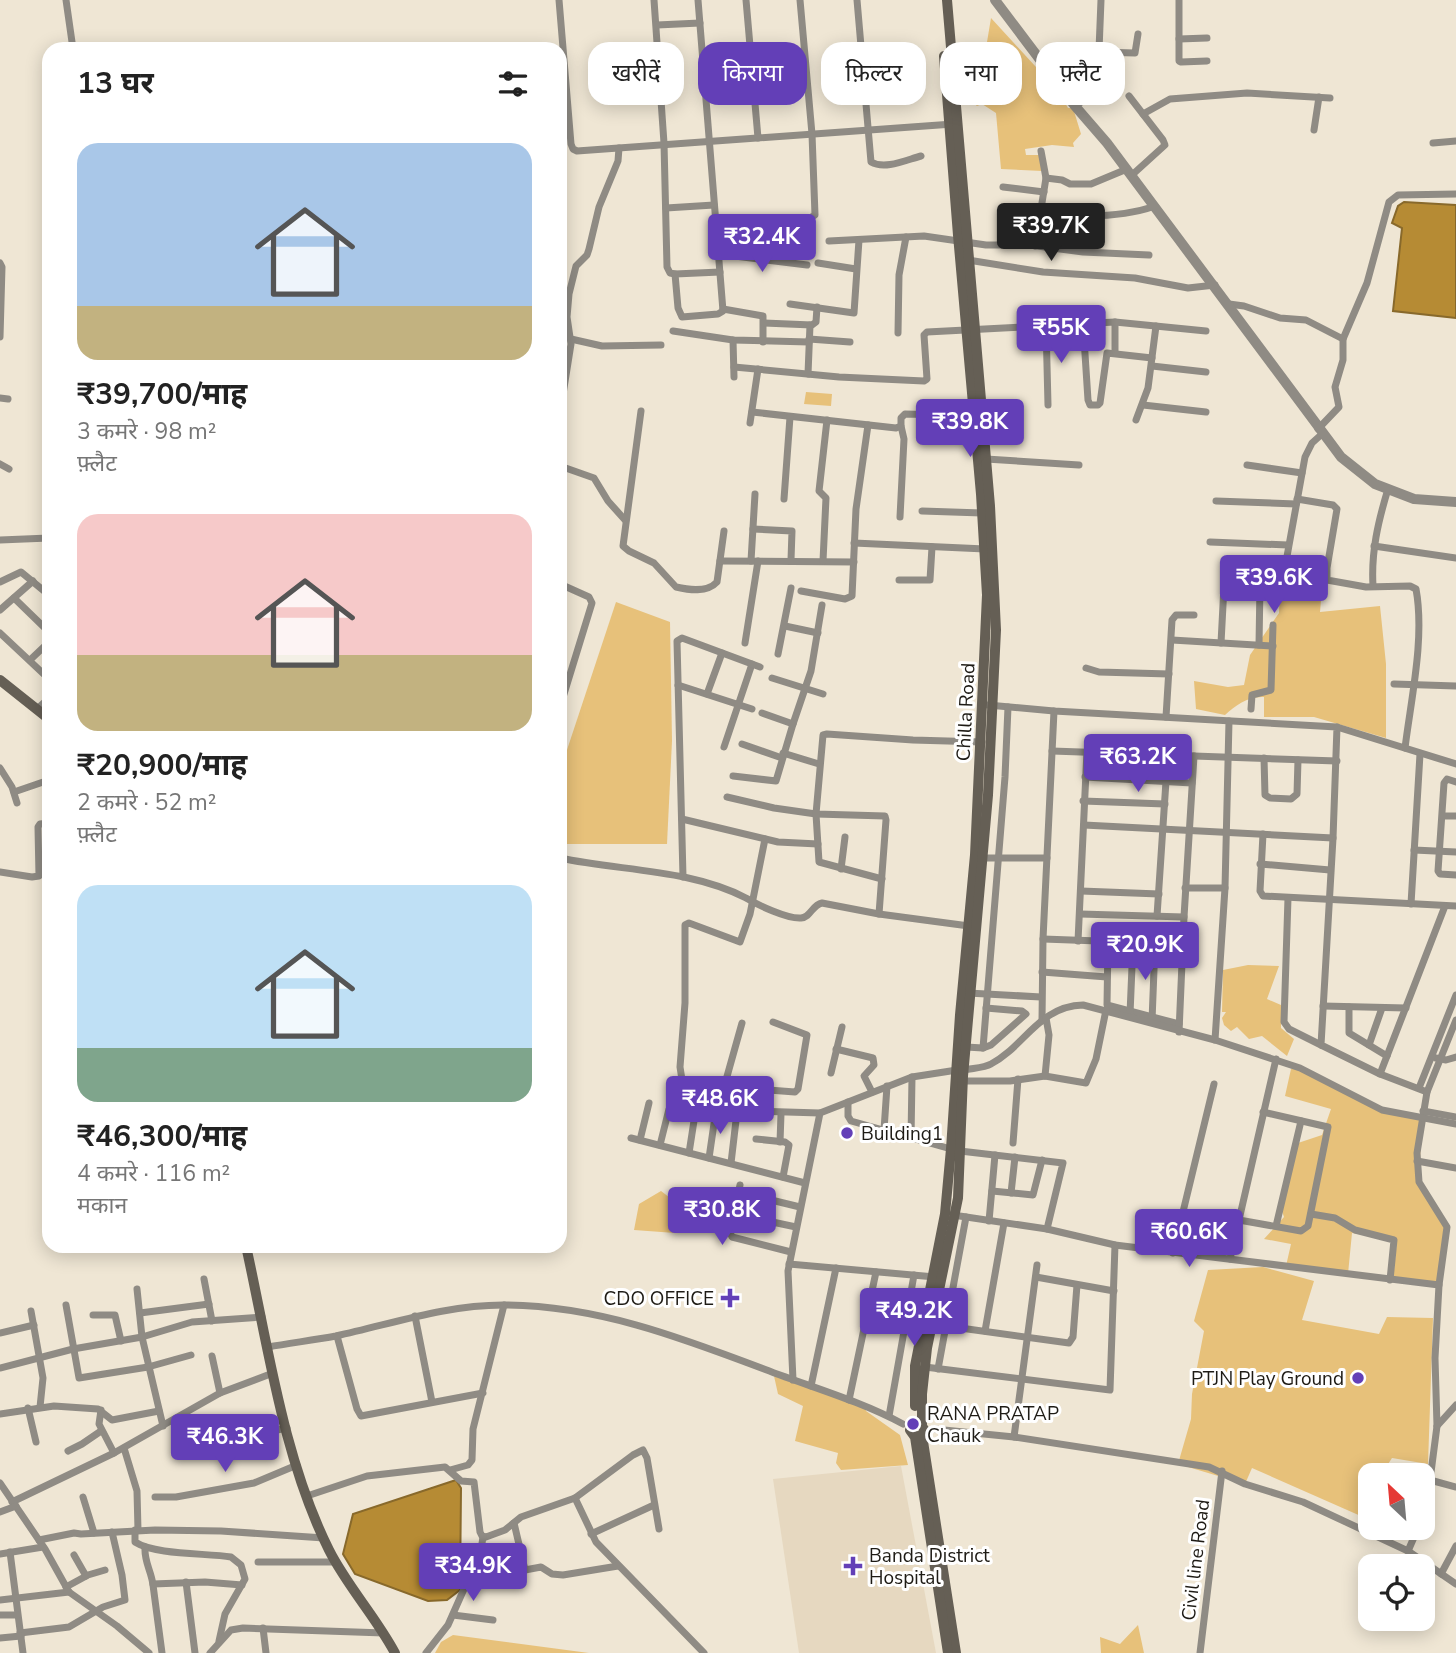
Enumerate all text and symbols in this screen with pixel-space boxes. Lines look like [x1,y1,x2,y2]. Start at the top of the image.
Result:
chip: खरीदें [588,42,684,105]
chip: किराया [698,42,807,105]
chip: फ़िल्टर [821,42,926,105]
chip: नया [940,42,1022,105]
chip: फ़्लैट [1036,42,1125,105]
text: 13 घर [77,63,154,104]
icon: filters [494,65,532,103]
icon: home [242,189,368,315]
pin: ₹39.7K [994,204,1108,263]
text: ₹39.7K [1013,210,1089,241]
pin: ₹32.4K [705,215,819,274]
text: ₹32.4K [724,221,800,252]
pin: ₹55K [1020,306,1102,365]
text: ₹55K [1033,312,1089,343]
text: ₹39,700/माह [77,374,247,415]
pin: ₹39.8K [913,400,1027,459]
text: ₹39.8K [932,406,1008,437]
text: 3 कमरे · 98 m² [77,416,217,447]
text: फ़्लैट [77,448,117,479]
pin: ₹39.6K [1217,556,1331,615]
icon: home [242,560,368,686]
text: ₹39.6K [1236,562,1312,593]
street label: Chilla Road [950,662,982,762]
pin: ₹63.2K [1081,734,1195,794]
text: ₹63.2K [1100,741,1176,772]
text: ₹20,900/माह [77,745,247,786]
text: 2 कमरे · 52 m² [77,787,217,818]
text: फ़्लैट [77,819,117,850]
pin: ₹20.9K [1088,922,1202,982]
text: ₹20.9K [1107,929,1183,960]
icon: home [242,931,368,1057]
pin: ₹48.6K [663,1076,777,1136]
text: ₹48.6K [682,1083,758,1114]
text: ₹46,300/माह [77,1116,247,1157]
place label: Building1 [861,1121,943,1147]
marker: Building1 [839,1125,855,1141]
text: 4 कमरे · 116 m² [77,1158,230,1189]
pin: ₹30.8K [665,1188,779,1247]
text: मकान [77,1190,127,1221]
text: ₹30.8K [684,1194,760,1225]
pin: ₹60.6K [1132,1210,1246,1269]
text: ₹60.6K [1151,1216,1227,1247]
place label: CDO OFFICE [604,1286,714,1312]
marker: CDO OFFICE [720,1288,740,1308]
pin: ₹49.2K [857,1288,971,1348]
text: ₹49.2K [876,1295,952,1326]
place label: PTJN Play Ground [1191,1366,1344,1392]
marker: PTJN Play Ground [1350,1370,1366,1386]
place label: RANA PRATAP Chauk [927,1401,1059,1449]
pin: ₹46.3K [168,1414,282,1474]
marker: RANA PRATAP Chauk [905,1416,921,1432]
text: ₹46.3K [187,1421,263,1452]
north arrow [1358,1463,1435,1540]
map controls [1358,1463,1435,1631]
street label: Civil line Road [1176,1498,1216,1622]
place label: Banda District Hospital [869,1543,990,1591]
pin: ₹34.9K [416,1544,530,1603]
text: ₹34.9K [435,1550,511,1581]
button: locate [1358,1554,1435,1631]
marker: Banda District Hospital [843,1556,863,1576]

